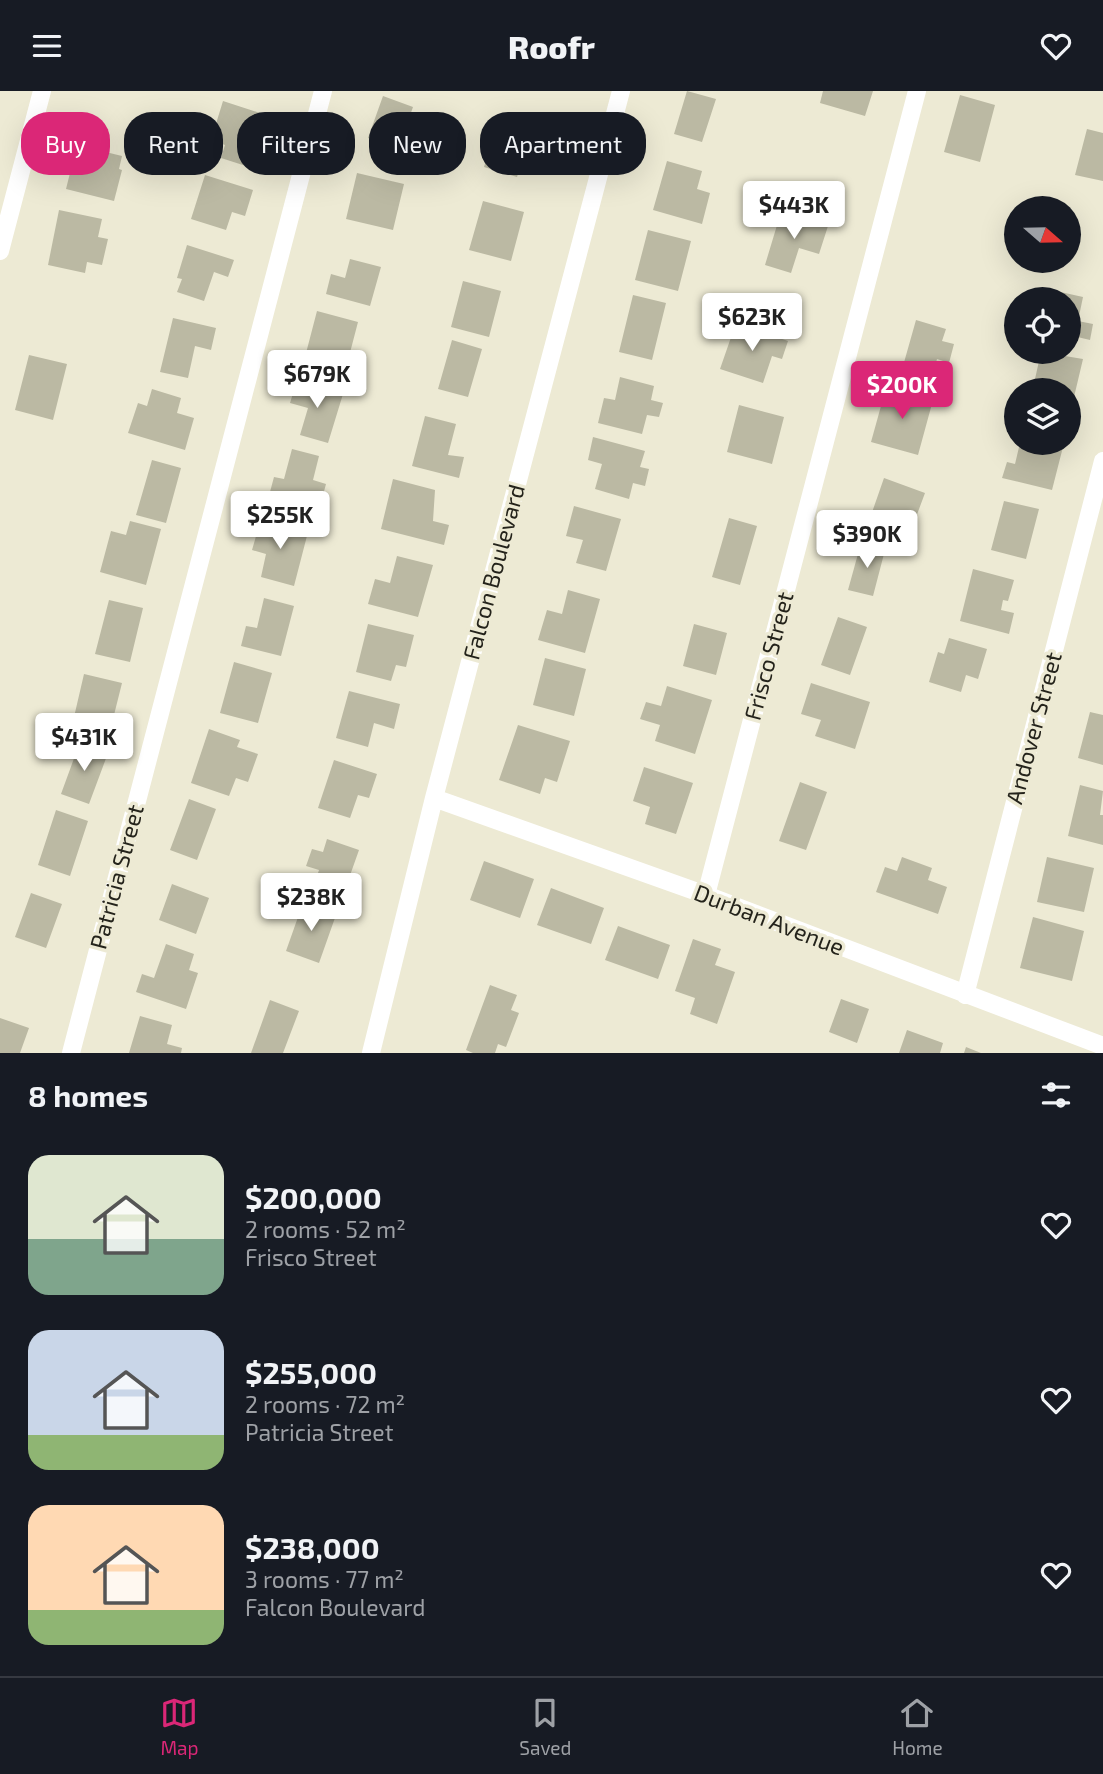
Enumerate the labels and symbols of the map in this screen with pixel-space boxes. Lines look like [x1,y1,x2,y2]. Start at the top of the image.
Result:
pin: $443K [745,181,843,241]
north arrow [1004,196,1082,273]
pin: $623K [703,293,801,353]
pin: $679K [268,351,366,410]
pin: $200K [853,361,951,421]
street label: Falcon Boulevard [456,481,530,662]
pin: $255K [231,491,329,551]
pin: $390K [818,511,916,570]
street label: Frisco Street [737,588,799,723]
street label: Andover Street [999,649,1067,807]
pin: $431K [35,713,133,773]
street label: Patricia Street [83,801,149,952]
pin: $238K [262,873,360,933]
street label: Durban Avenue [690,878,848,961]

